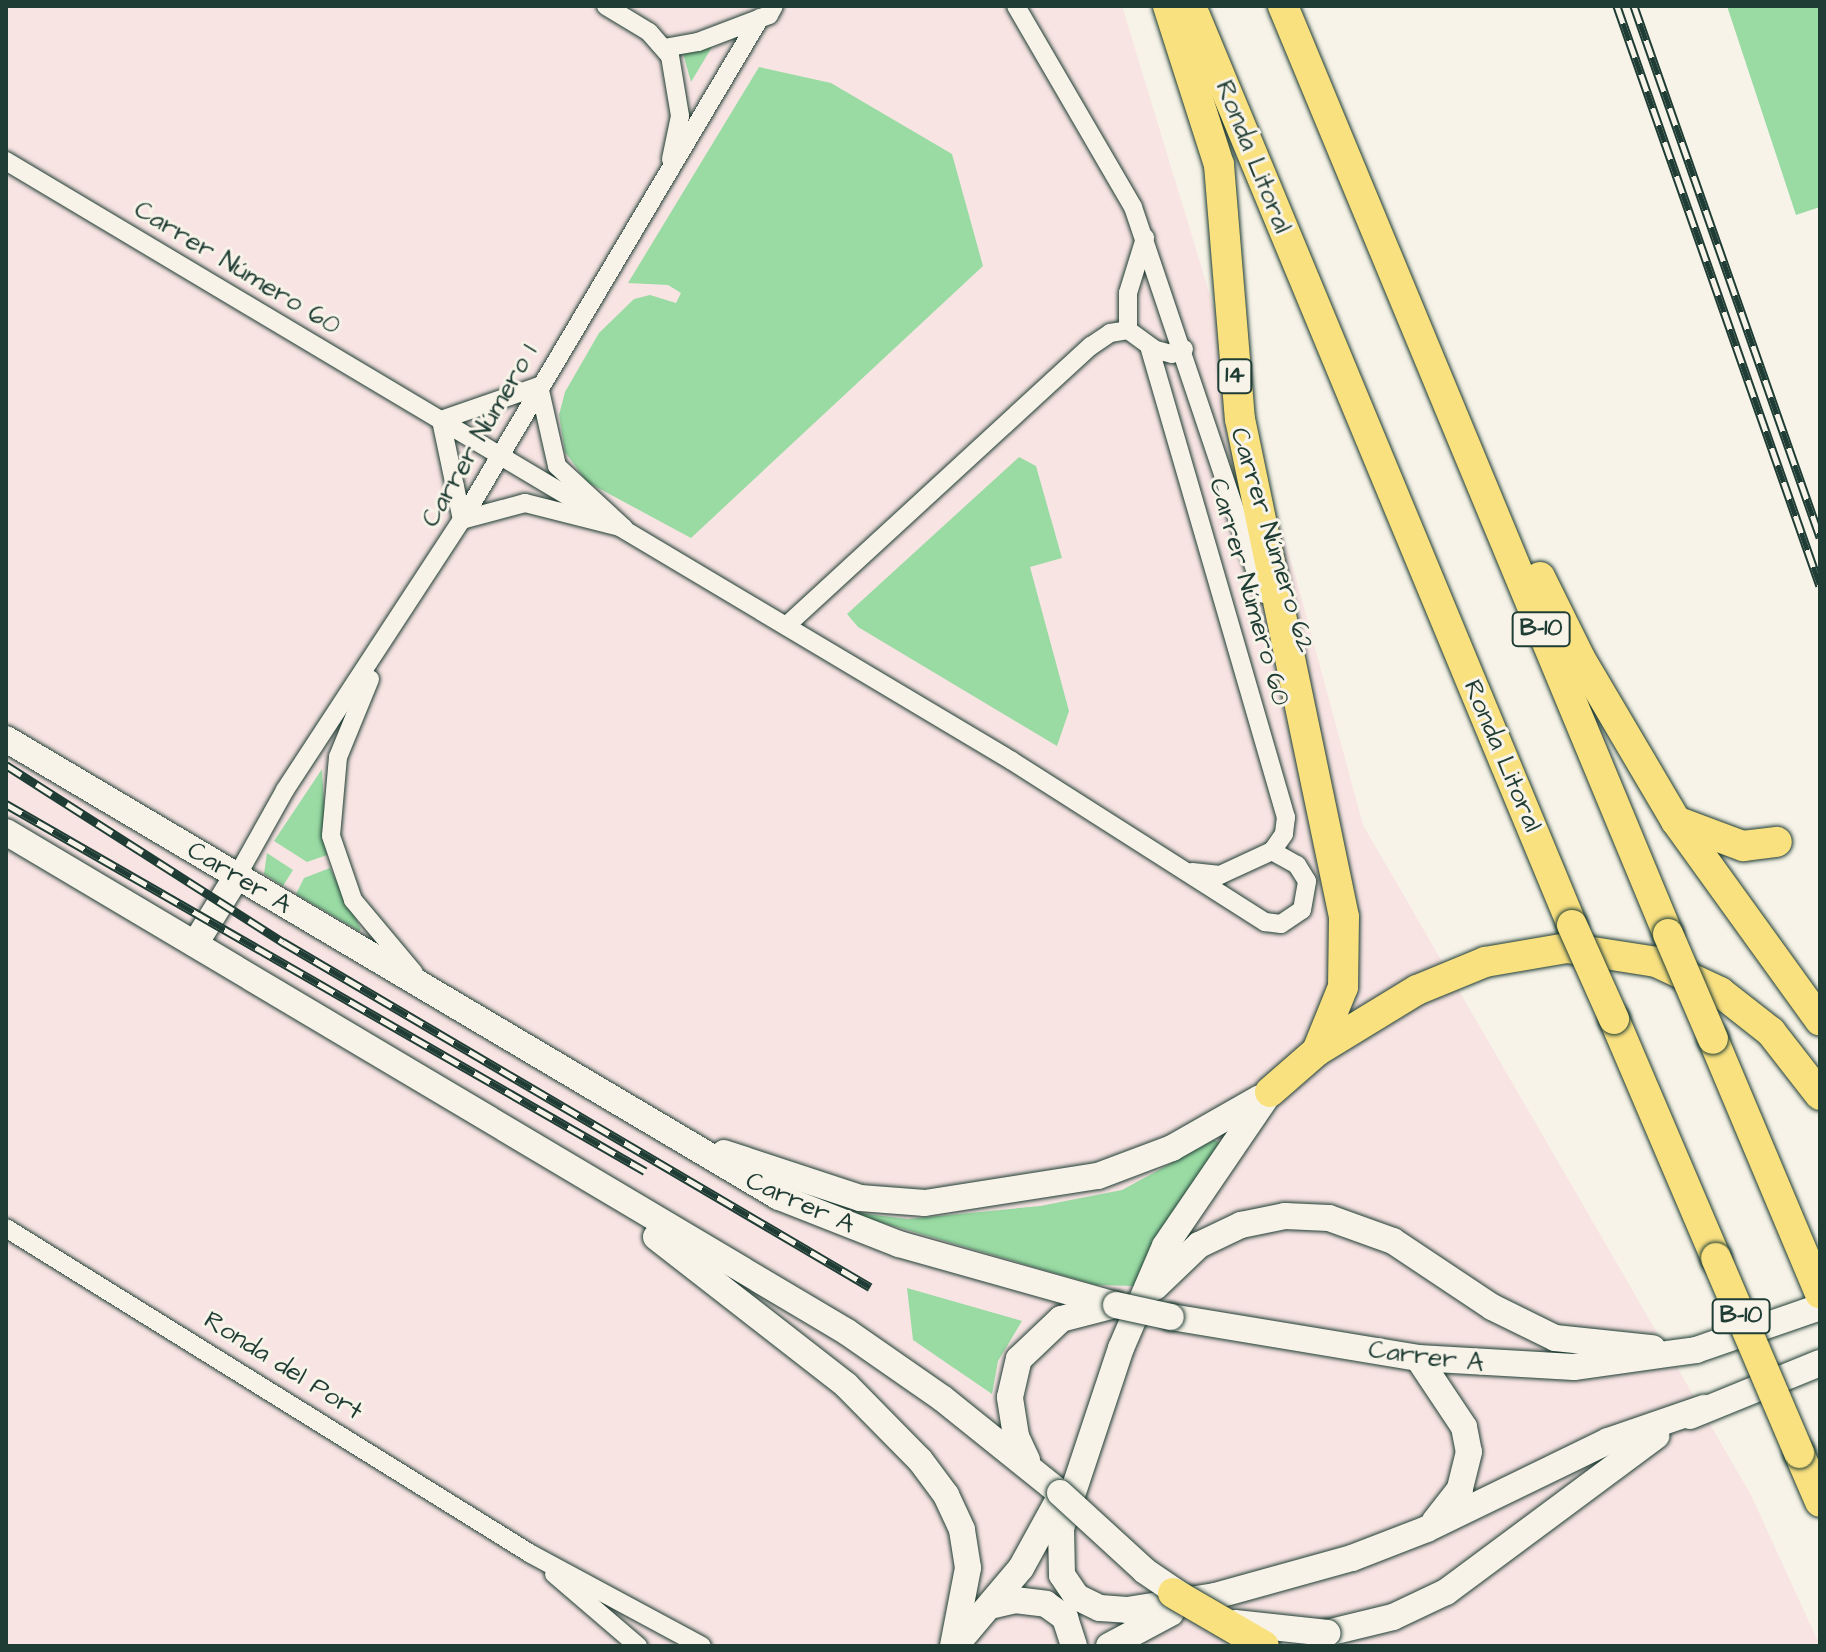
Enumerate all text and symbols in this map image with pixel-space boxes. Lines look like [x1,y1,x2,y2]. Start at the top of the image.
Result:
street label: Ronda Litoral [1208,76,1298,238]
street label: Carrer Número 60 [128,194,346,342]
street label: Carrer Número 1 [415,339,545,533]
road number: 14 [1217,356,1253,396]
street label: Carrer Número 62 [1223,424,1321,656]
street label: Carrer Número 60 [1202,475,1296,709]
road number: B-10 [1511,609,1571,649]
street label: Ronda Litoral [1456,675,1548,837]
street label: Carrer A [181,835,297,921]
street label: Carrer A [741,1165,859,1241]
road number: B-10 [1711,1296,1771,1336]
street label: Ronda del Port [198,1305,368,1427]
street label: Carrer A [1367,1334,1485,1380]

